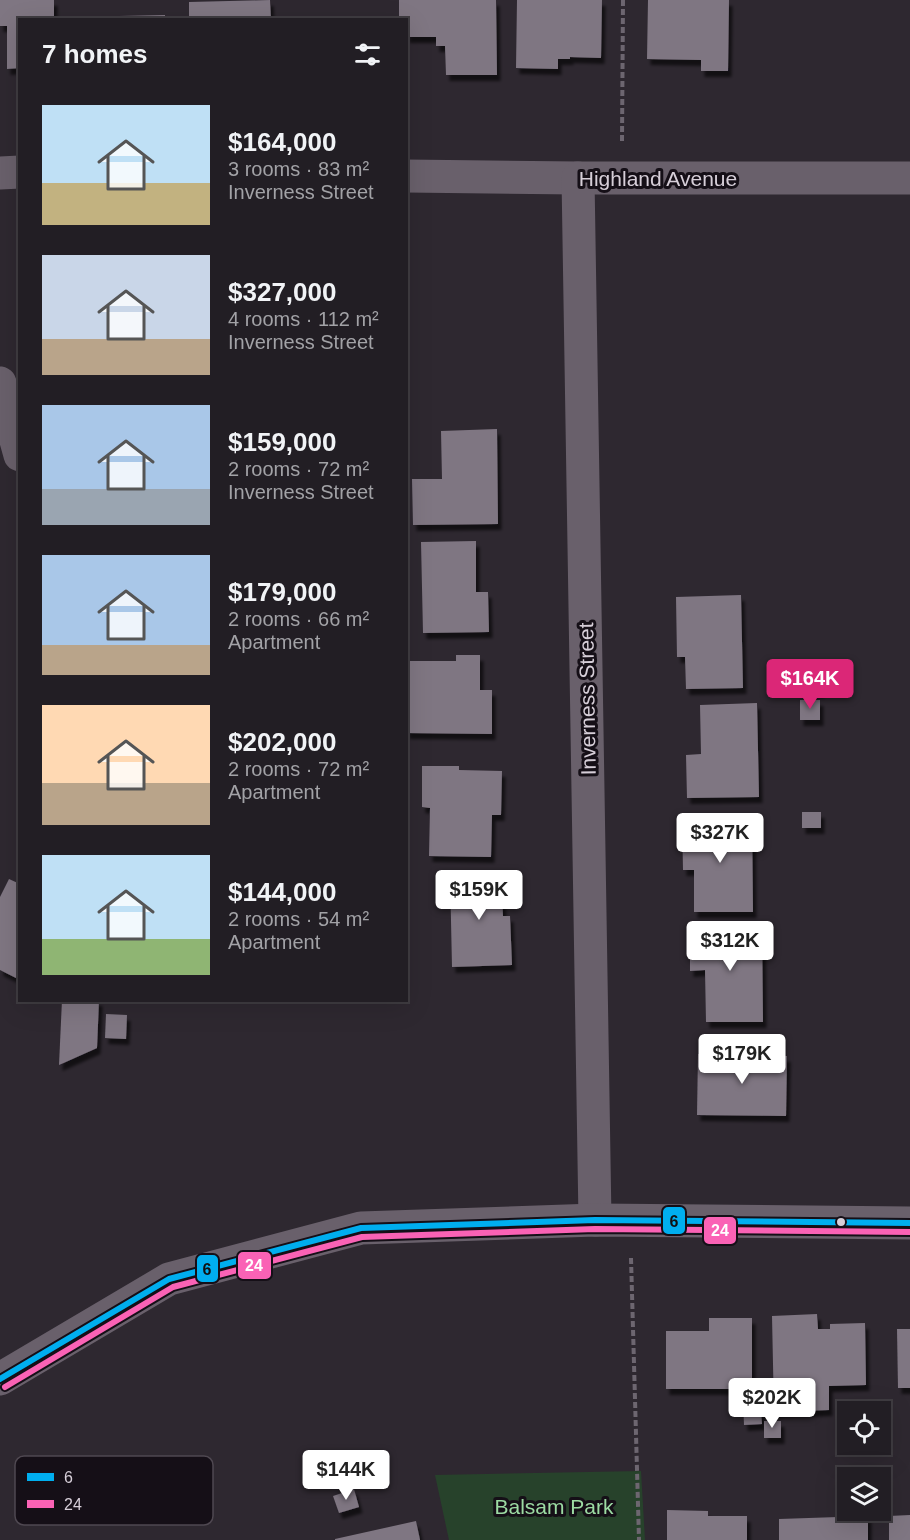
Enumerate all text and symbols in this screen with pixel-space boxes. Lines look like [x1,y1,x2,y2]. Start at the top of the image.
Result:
icon: filters [351,38,384,71]
text: 7 homes [42,39,148,69]
text: $164,000 [228,127,336,157]
icon: home [90,129,162,201]
text: 3 rooms · 83 m² [228,158,369,180]
street label: Highland Avenue [579,167,737,190]
text: Inverness Street [228,181,374,203]
text: $327,000 [228,277,336,307]
icon: home [90,279,162,351]
text: 4 rooms · 112 m² [228,308,379,330]
text: Inverness Street [228,331,374,353]
text: $159,000 [228,427,336,457]
icon: home [90,429,162,501]
text: 2 rooms · 72 m² [228,458,369,480]
text: Inverness Street [228,481,374,503]
text: $179,000 [228,577,336,607]
icon: home [90,579,162,651]
text: 2 rooms · 66 m² [228,608,369,630]
street label: Inverness Street [574,622,600,776]
text: Apartment [228,631,320,653]
pin: $164K [768,659,852,710]
text: $164K [781,667,839,689]
text: $202,000 [228,727,336,757]
icon: home [90,729,162,801]
text: 2 rooms · 72 m² [228,758,369,780]
text: Apartment [228,781,320,803]
pin: $327K [678,813,762,864]
text: $327K [691,821,749,843]
pin: $159K [437,870,521,921]
text: $144,000 [228,877,336,907]
text: $159K [450,878,508,900]
icon: home [90,879,162,951]
text: 2 rooms · 54 m² [228,908,369,930]
pin: $312K [688,921,772,972]
text: $312K [701,929,759,951]
text: Apartment [228,931,320,953]
pin: $179K [700,1034,784,1085]
text: $179K [713,1042,771,1064]
line badge: 6 [662,1206,686,1235]
text: 6 [670,1213,679,1230]
line badge: 24 [703,1216,737,1245]
unlabelled marker [835,1216,847,1228]
text: 24 [711,1222,729,1239]
line badge: 24 [237,1251,272,1280]
line badge: 6 [196,1254,219,1283]
text: 24 [245,1257,263,1274]
text: 6 [203,1261,212,1278]
pin: $202K [730,1378,814,1429]
text: $202K [743,1386,801,1408]
map controls [837,1401,891,1521]
button: locate [837,1401,891,1455]
pin: $144K [304,1450,388,1501]
legend [15,1456,213,1525]
text: $144K [317,1458,375,1480]
button: layers [837,1467,891,1521]
text: 6 [64,1469,73,1486]
park label: Balsam Park [494,1495,614,1518]
text: 24 [64,1496,82,1513]

